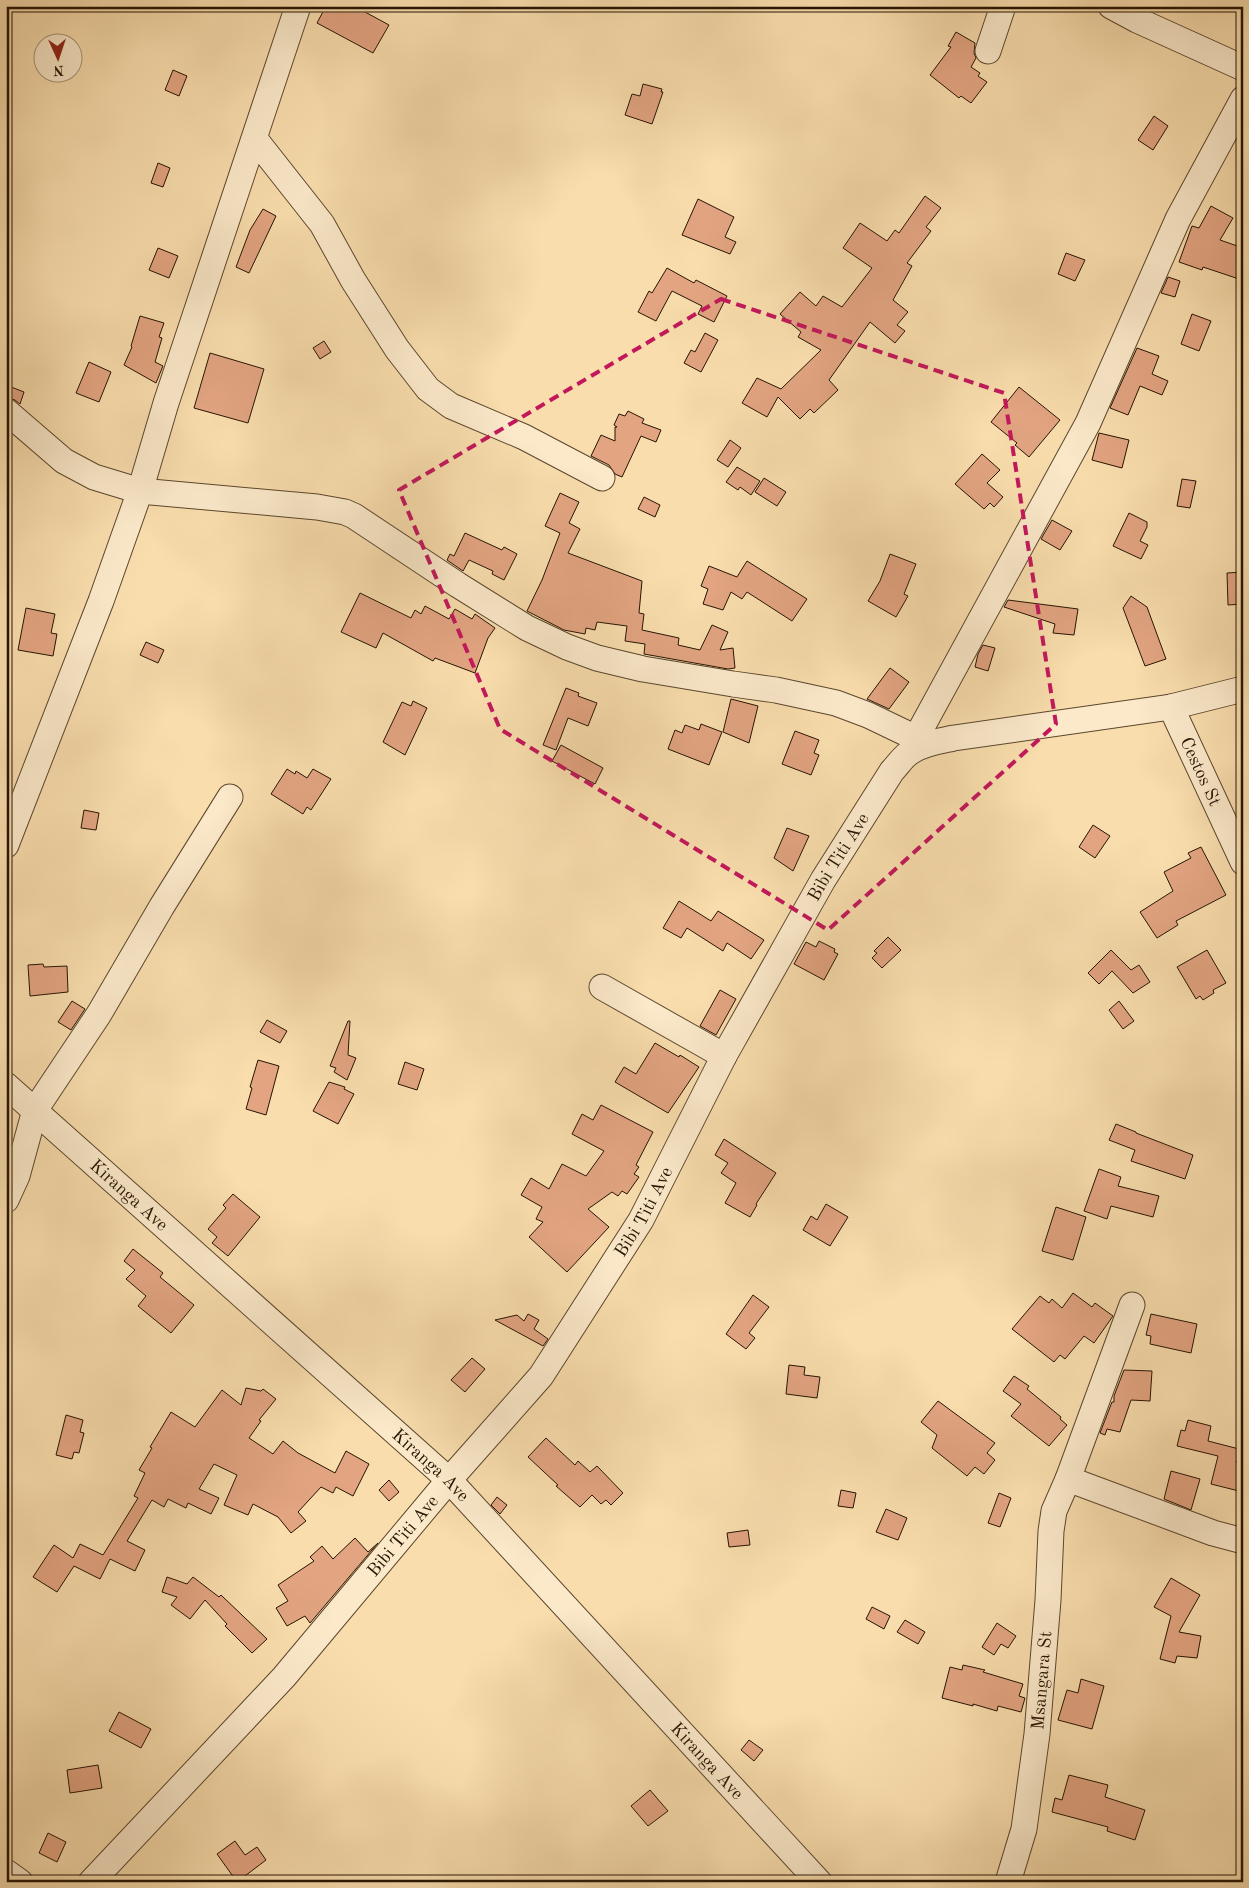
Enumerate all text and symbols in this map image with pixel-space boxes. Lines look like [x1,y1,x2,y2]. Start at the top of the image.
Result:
north arrow [32,32,82,82]
text: N [53,63,64,77]
street label: Cestos St [1176,735,1224,809]
street label: Bibi Titi Ave [805,810,873,904]
street label: Kiranga Ave [86,1156,171,1235]
street label: Bibi Titi Ave [612,1164,676,1260]
street label: Kiranga Ave [388,1426,472,1505]
street label: Bibi Titi Ave [364,1492,442,1580]
street label: Msangara St [1029,1630,1055,1731]
street label: Kiranga Ave [667,1719,746,1803]

